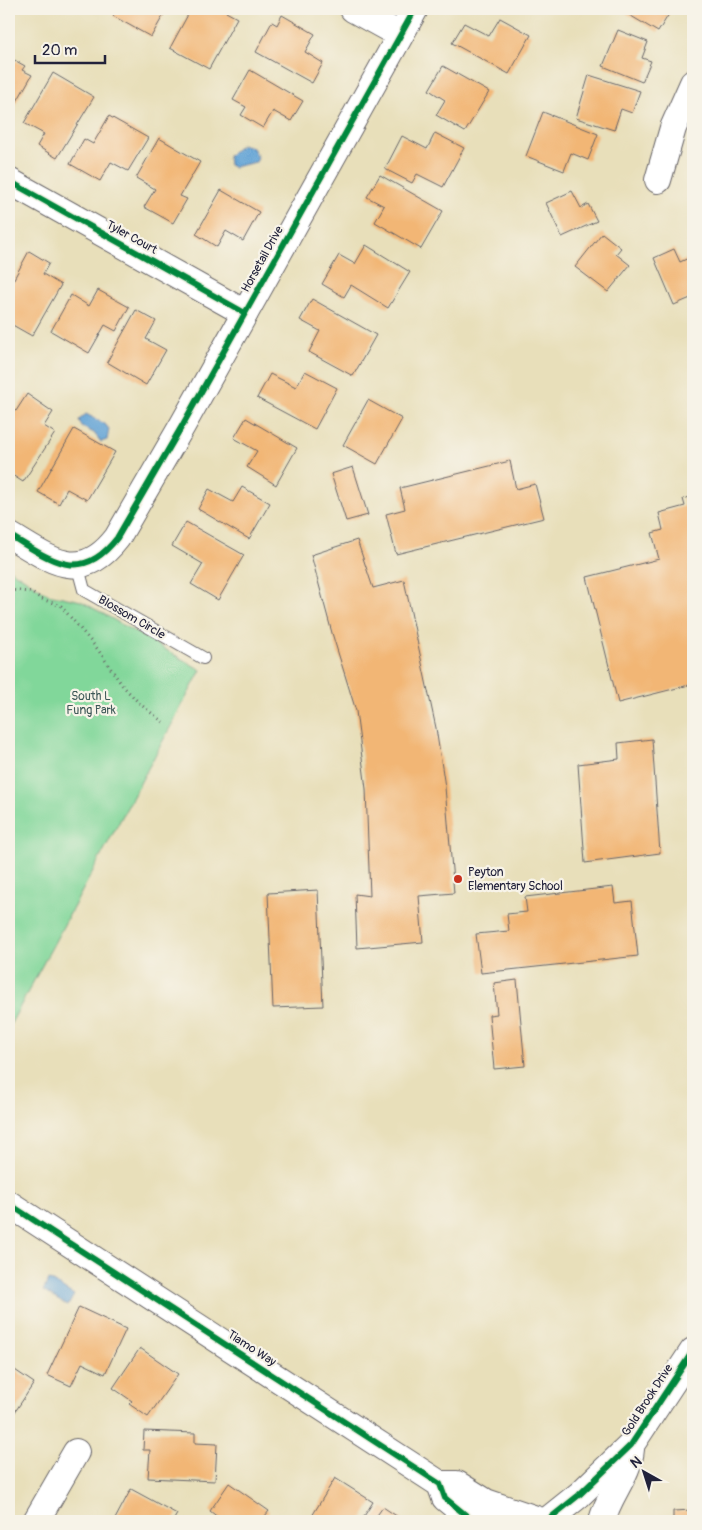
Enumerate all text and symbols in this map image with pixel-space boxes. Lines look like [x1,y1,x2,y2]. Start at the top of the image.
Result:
scale bar [35,32,105,64]
text: 20 m [42,41,77,60]
street label: Tyler Court [104,217,160,258]
street label: Horsetail Drive [238,224,287,295]
street label: Blossom Circle [96,592,168,643]
park label: South L Fung Park [66,689,116,718]
place label: Peyton Elementary School [468,865,563,894]
marker: Peyton Elementary School [452,873,464,885]
street label: Tiamo Way [225,1327,279,1370]
street label: Gold Brook Drive [619,1361,676,1439]
north arrow [620,1448,670,1498]
text: N [627,1453,645,1472]

